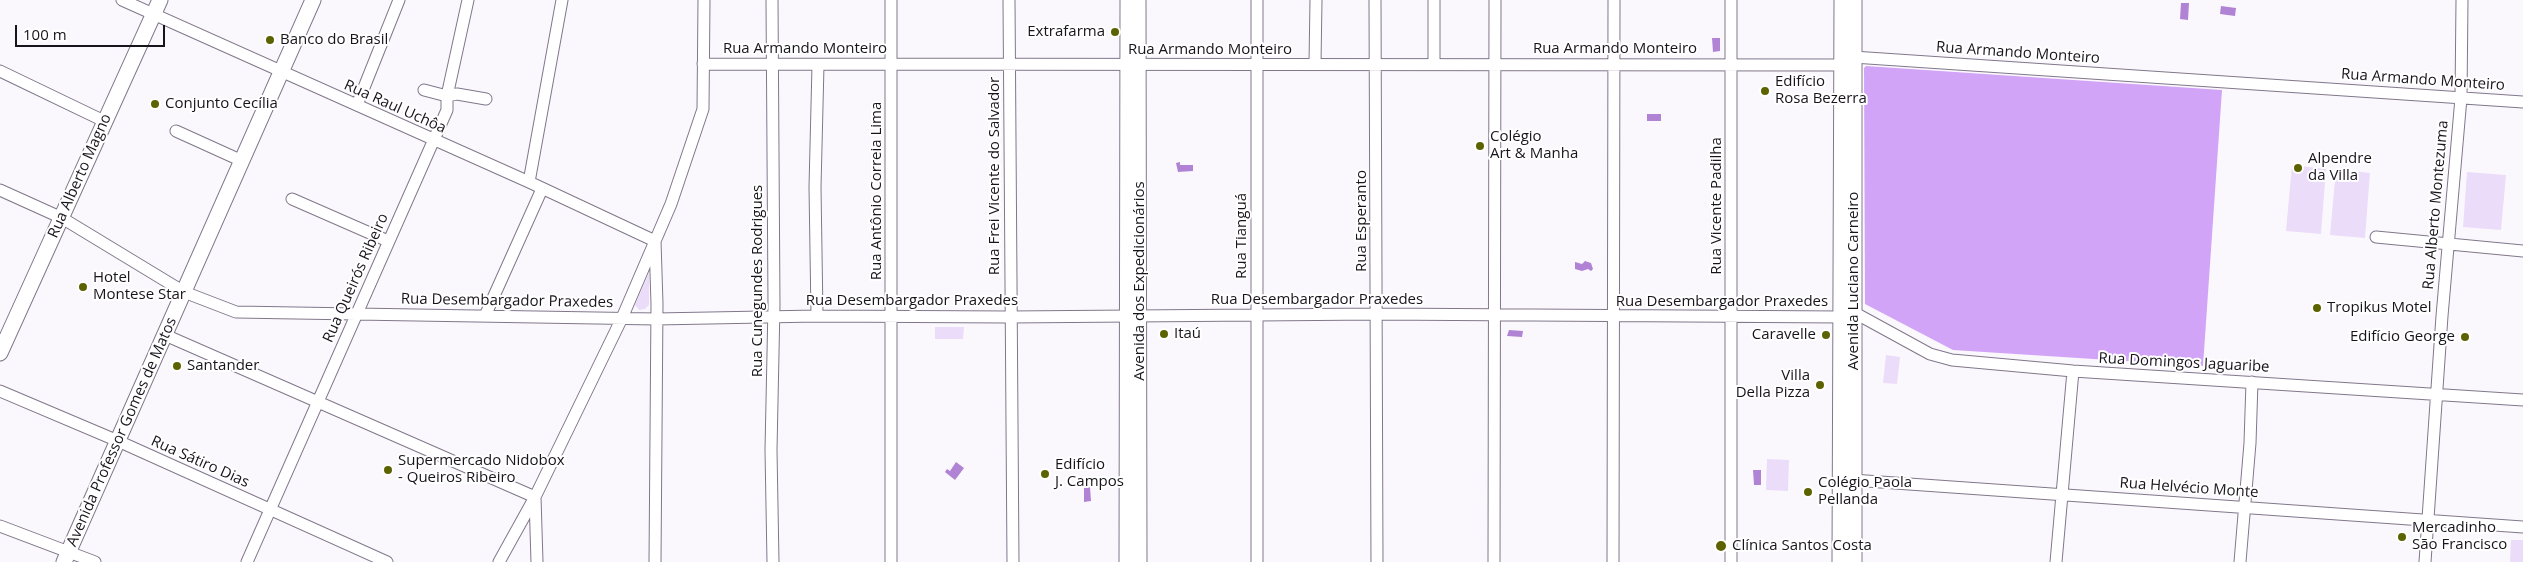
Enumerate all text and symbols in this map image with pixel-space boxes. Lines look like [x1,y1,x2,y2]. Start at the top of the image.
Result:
scale bar [18,15,168,47]
place label: Extrafarma [1027,23,1105,41]
text: 100 m [23,24,67,44]
marker: Extrafarma [1109,26,1121,38]
place label: Banco do Brasil [280,31,388,49]
marker: Banco do Brasil [264,34,276,46]
street label: Rua Armando Monteiro [1935,38,2101,68]
street label: Rua Armando Monteiro [723,40,887,58]
street label: Rua Armando Monteiro [1533,40,1697,58]
street label: Rua Armando Monteiro [1128,41,1292,59]
street label: Rua Armando Monteiro [2340,65,2506,95]
place label: Edifício Rosa Bezerra [1775,73,1867,108]
street label: Rua Raul Uchôa [341,76,449,138]
street label: Rua Frei Vicente do Salvador [986,77,1004,275]
marker: Edifício Rosa Bezerra [1759,85,1771,97]
place label: Conjunto Cecília [165,95,278,113]
marker: Conjunto Cecília [149,98,161,110]
street label: Rua Antônio Correia Lima [868,102,886,280]
street label: Rua Alberto Magno [44,111,116,241]
street label: Rua Alberto Montezuma [2420,120,2452,290]
place label: Colégio Art & Manha [1490,128,1578,163]
street label: Rua Vicente Padilha [1708,137,1726,275]
marker: Colégio Art & Manha [1474,140,1486,152]
place label: Alpendre da Villa [2308,150,2372,185]
marker: Alpendre da Villa [2292,162,2304,174]
street label: Rua Esperanto [1353,170,1371,272]
street label: Avenida dos Expedicionários [1131,181,1149,381]
street label: Rua Cunegundes Rodrigues [749,185,767,377]
street label: Avenida Luciano Carneiro [1845,192,1863,370]
street label: Rua Tianguá [1233,193,1251,279]
street label: Rua Queirós Ribeiro [319,211,393,345]
place label: Hotel Montese Star [93,269,186,304]
marker: Hotel Montese Star [77,281,89,293]
street label: Rua Desembargador Praxedes [401,290,613,312]
street label: Rua Desembargador Praxedes [1211,291,1423,309]
street label: Rua Desembargador Praxedes [806,292,1018,310]
street label: Rua Desembargador Praxedes [1616,293,1828,311]
place label: Tropikus Motel [2327,299,2432,317]
marker: Tropikus Motel [2311,302,2323,314]
street label: Avenida Professor Gomes de Matos [63,315,181,549]
place label: Itaú [1174,325,1201,343]
place label: Caravelle [1752,326,1816,344]
marker: Itaú [1158,328,1170,340]
place label: Edifício George [2350,328,2455,346]
marker: Caravelle [1820,329,1832,341]
marker: Edifício George [2459,331,2471,343]
street label: Rua Domingos Jaguaribe [2098,350,2270,376]
place label: Santander [187,357,259,375]
marker: Santander [171,360,183,372]
place label: Villa Della Pizza [1736,367,1810,402]
marker: Villa Della Pizza [1814,379,1826,391]
street label: Rua Sátiro Dias [148,432,252,492]
place label: Supermercado Nidobox - Queiros Ribeiro [398,452,565,487]
place label: Edifício J. Campos [1055,456,1124,491]
marker: Supermercado Nidobox - Queiros Ribeiro [382,464,394,476]
marker: Edifício J. Campos [1039,468,1051,480]
place label: Colégio Paola Pellanda [1818,474,1912,509]
street label: Rua Helvécio Monte [2119,474,2259,502]
marker: Colégio Paola Pellanda [1802,486,1814,498]
place label: Mercadinho São Francisco [2412,519,2507,554]
marker: Mercadinho São Francisco [2396,531,2408,543]
place label: Clínica Santos Costa [1732,537,1872,555]
marker: Clínica Santos Costa [1714,539,1728,553]

